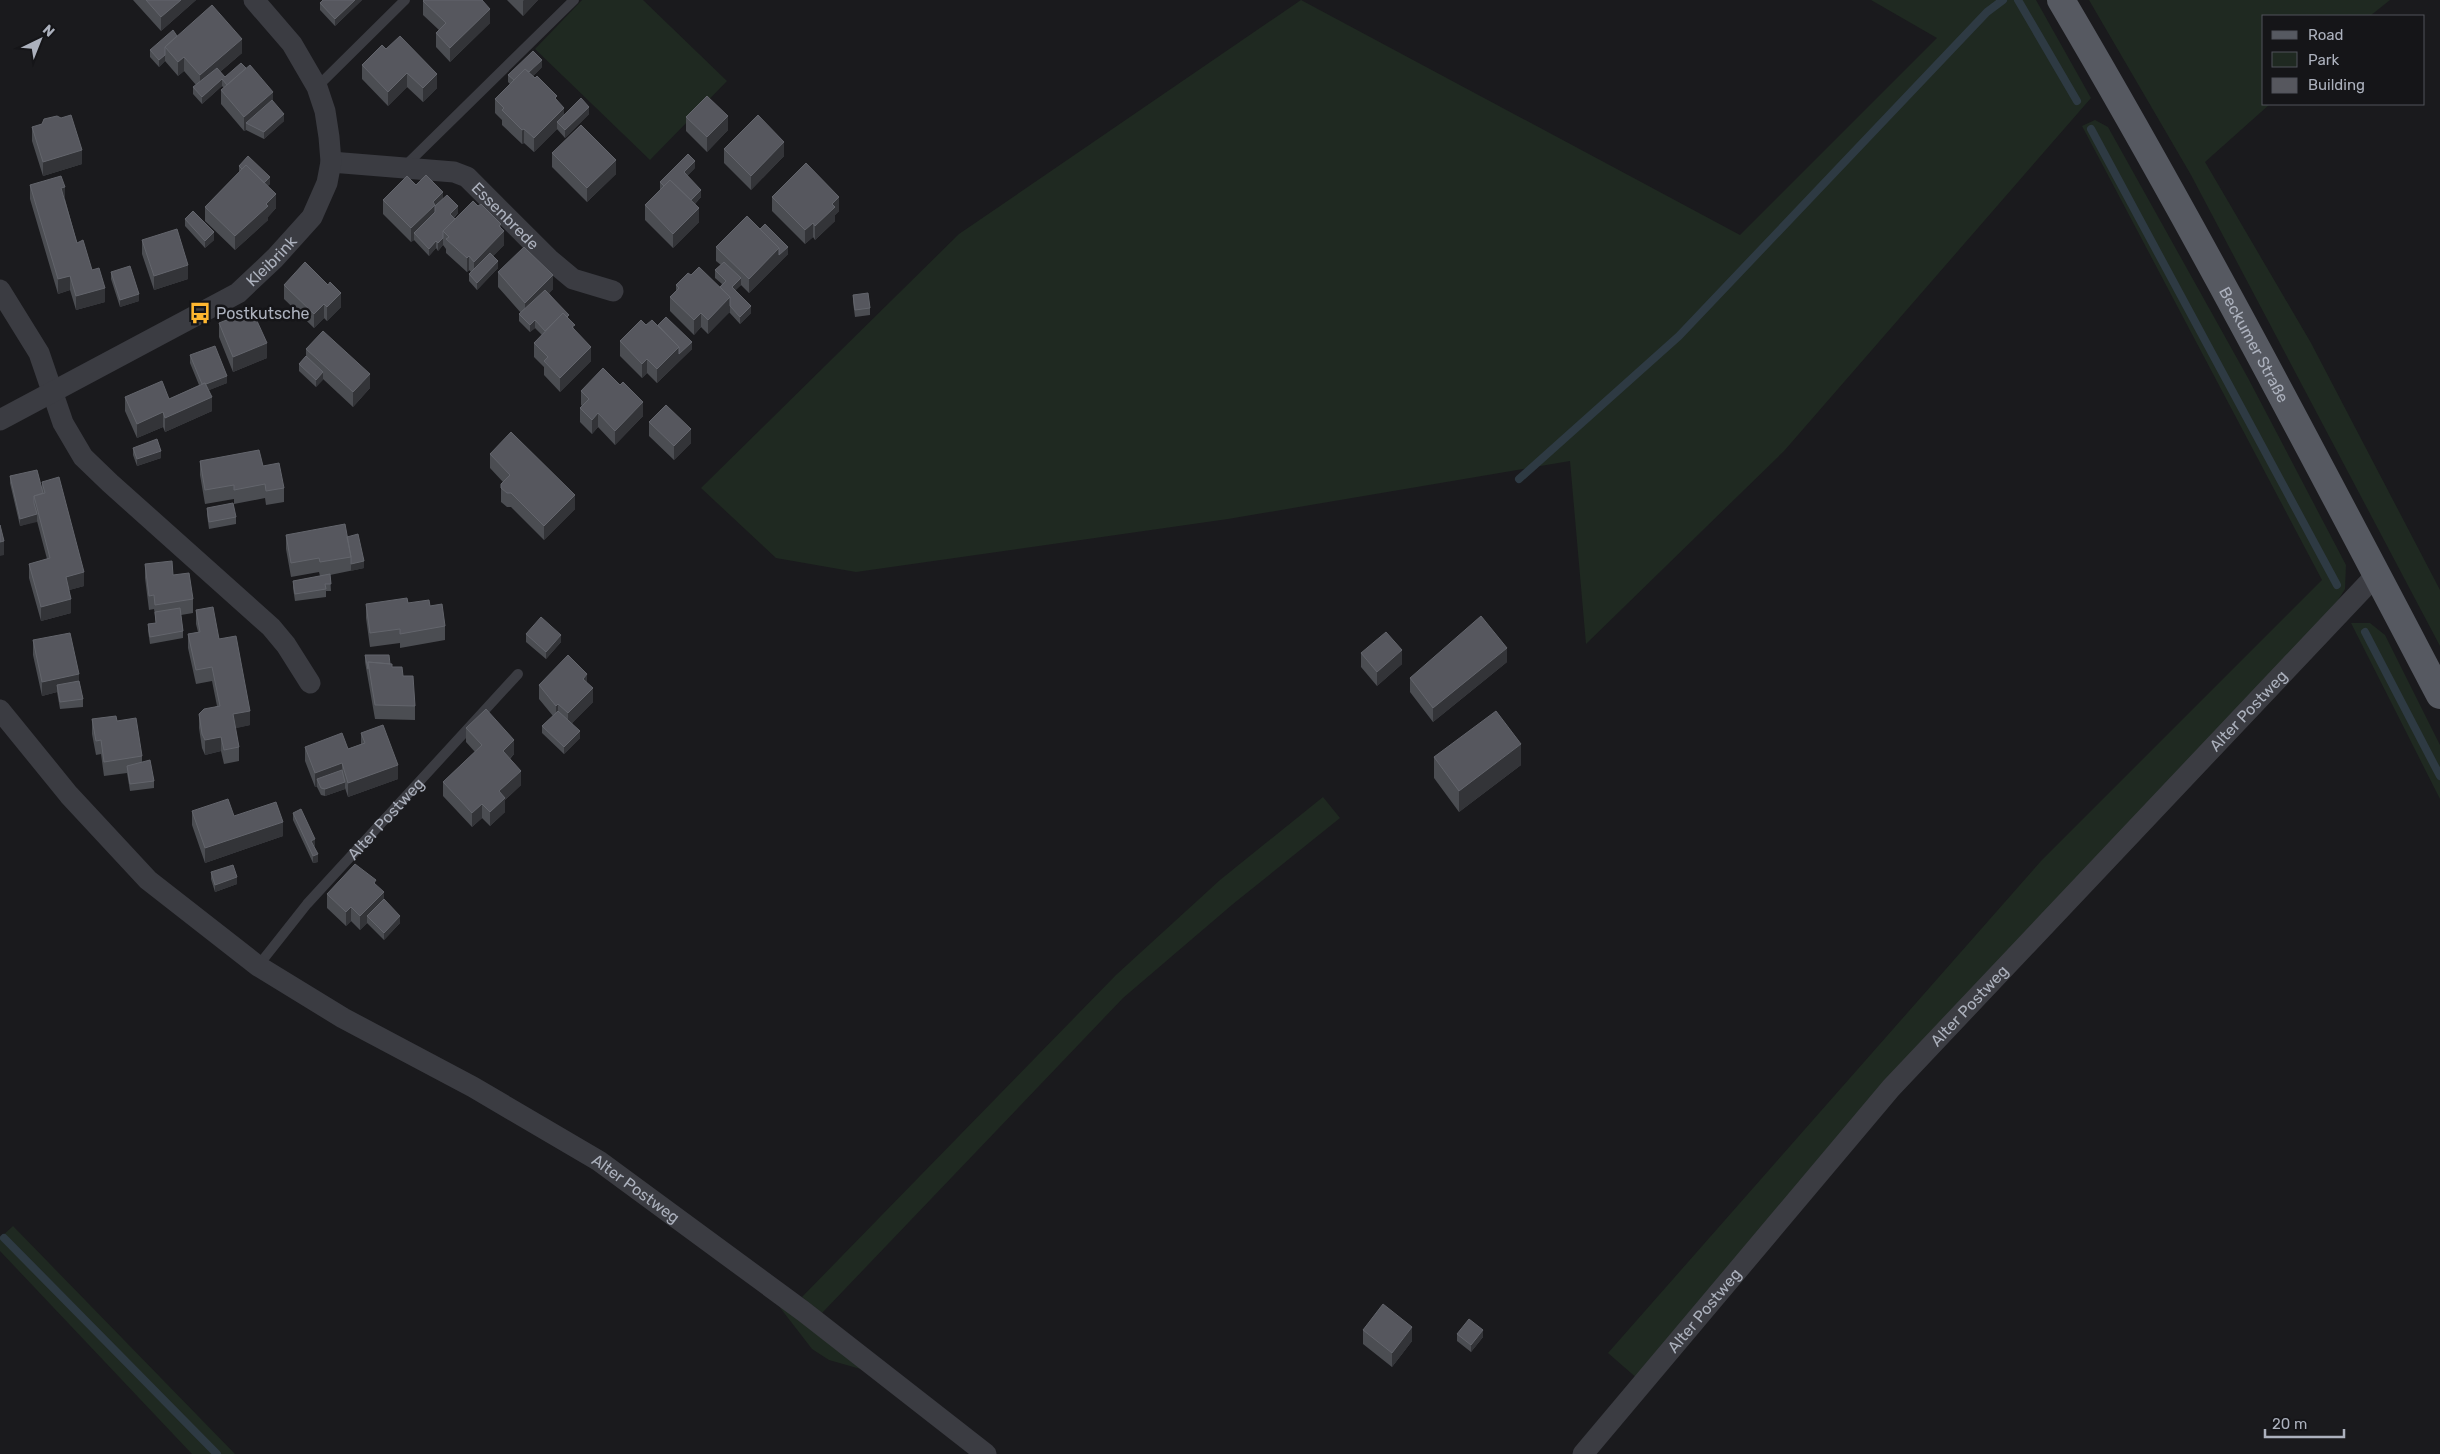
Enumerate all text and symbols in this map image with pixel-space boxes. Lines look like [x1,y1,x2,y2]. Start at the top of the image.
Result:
north arrow [15,15,65,65]
legend [2262,15,2425,105]
text: N [39,21,58,41]
text: Road [2308,26,2344,44]
text: Park [2308,51,2339,69]
text: Building [2308,76,2365,94]
street label: Essenbrede [468,178,543,253]
street label: Kleibrink [242,231,301,290]
street label: Beckumer Straße [2215,283,2293,406]
bus stop icon: Postkutsche [187,300,213,326]
place label: Postkutsche [216,304,310,323]
street label: Alter Postweg [2205,666,2291,755]
street label: Alter Postweg [343,774,428,863]
street label: Alter Postweg [1926,961,2012,1050]
street label: Alter Postweg [589,1150,684,1227]
street label: Alter Postweg [1663,1264,1745,1356]
scale bar [2265,1406,2344,1438]
text: 20 m [2272,1415,2307,1433]

